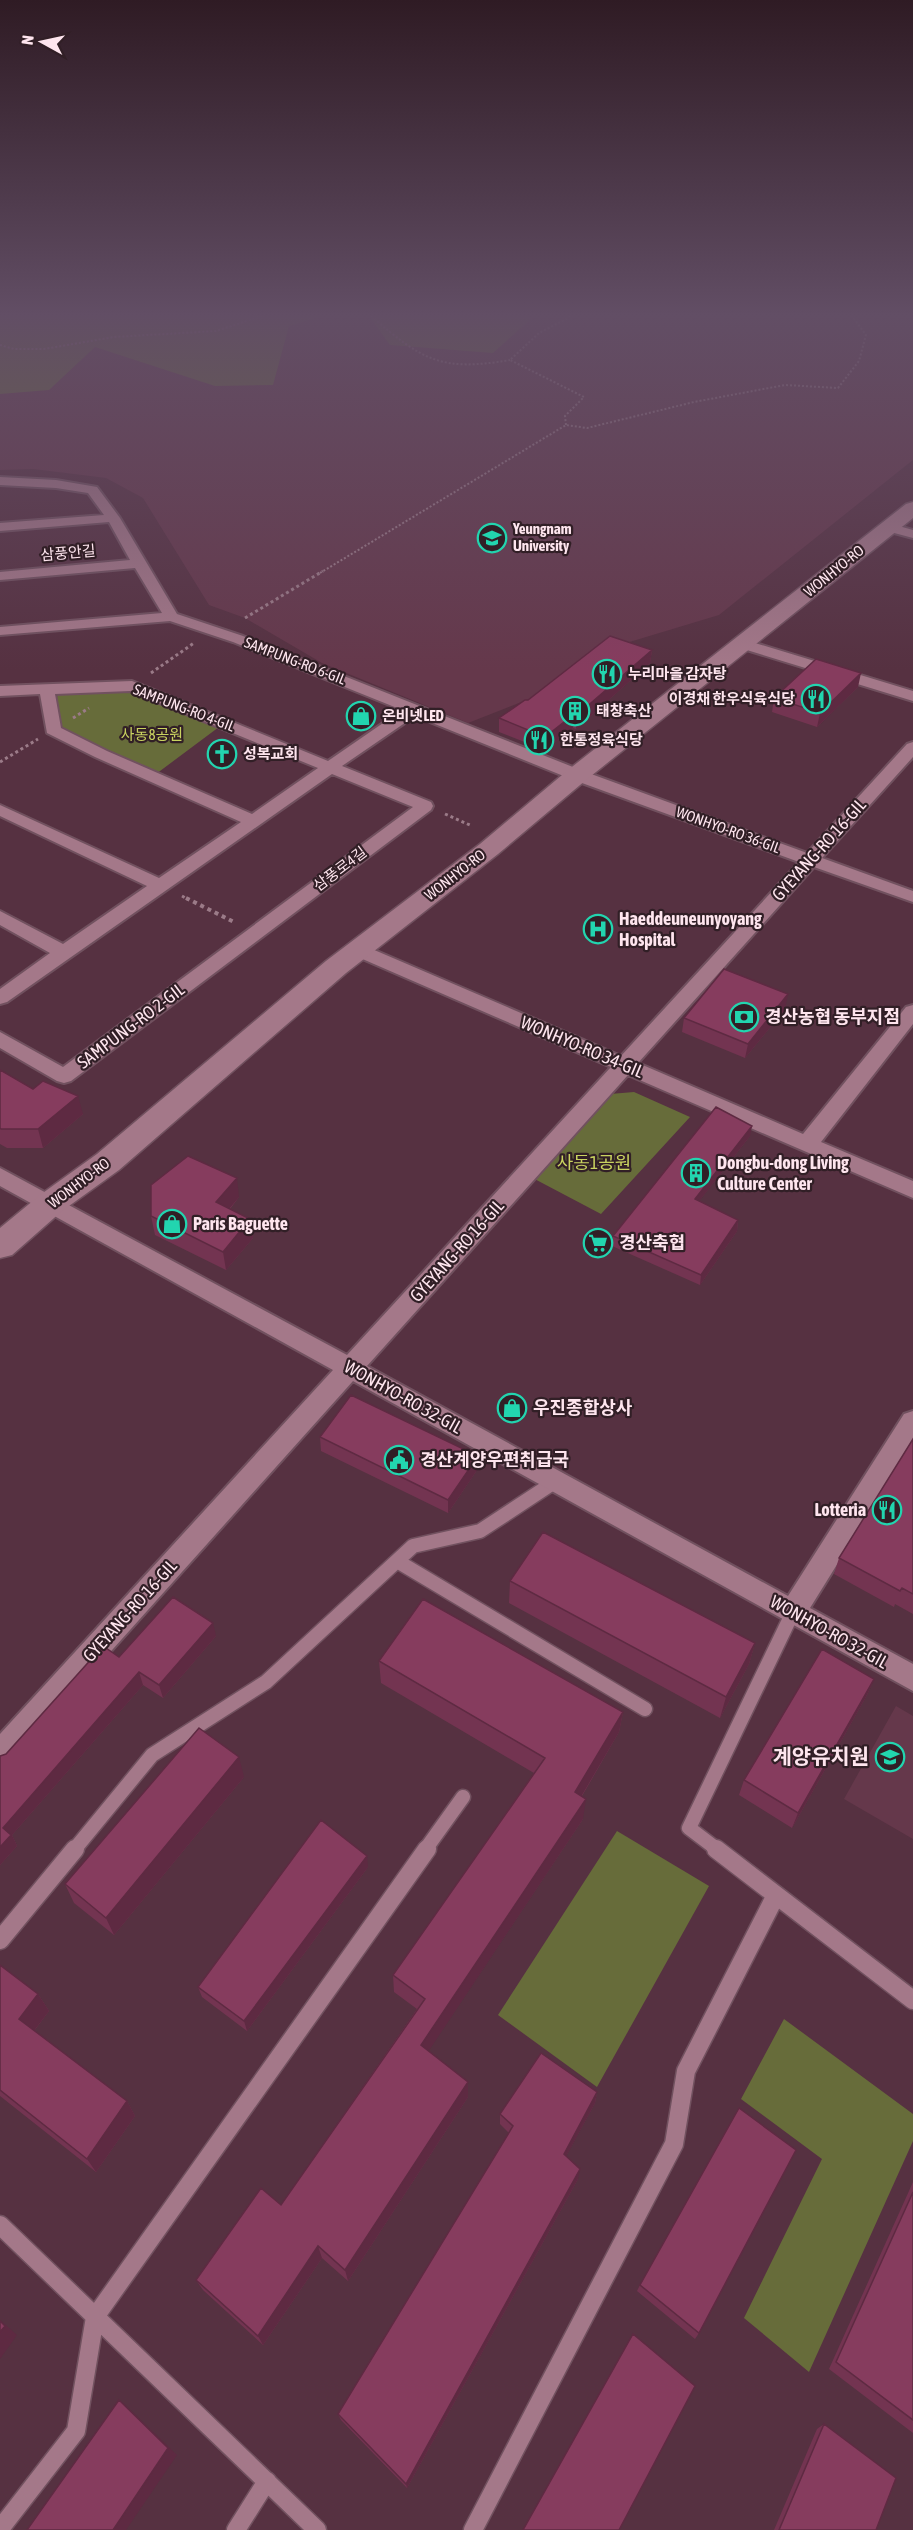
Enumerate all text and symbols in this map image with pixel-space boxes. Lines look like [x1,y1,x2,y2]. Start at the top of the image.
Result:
north arrow [12,12,72,72]
text: N [18,34,37,46]
place label: Yeungnam University [512,520,572,554]
school or university icon: Yeungnam University [476,522,508,554]
street label: WONHYO-RO [800,541,867,600]
street label: 삼풍안길 [40,542,96,563]
street label: SAMPUNG-RO 6-GIL [242,633,348,688]
restaurant icon: 누리마을 감자탕 [591,658,623,690]
place label: 누리마을 감자탕 [628,665,727,682]
street label: SAMPUNG-RO 4-GIL [131,680,237,735]
restaurant icon: 이경채 한우식육식당 [800,683,832,715]
place label: 이경채 한우식육식당 [669,690,795,707]
building icon: 태창축산 [559,695,591,727]
shop icon: 온비넷LED [345,700,377,732]
place label: 태창축산 [596,702,651,719]
place label: 온비넷LED [382,707,444,724]
restaurant icon: 한통정육식당 [523,724,555,756]
park label: 사동8공원 [121,726,183,743]
place label: 한통정육식당 [560,731,643,748]
church icon: 성복교회 [206,738,238,770]
place label: 성복교회 [243,745,298,762]
street label: GYEYANG-RO 16-GIL [767,794,870,905]
street label: WONHYO-RO 36-GIL [674,803,783,856]
street label: 삼풍로4길 [310,843,370,894]
street label: WONHYO-RO [421,846,488,903]
place label: Haeddeuneunyoyang Hospital [619,908,762,950]
hospital icon: Haeddeuneunyoyang Hospital [582,913,614,945]
street label: SAMPUNG-RO 2-GIL [73,979,188,1073]
bank icon: 경산농협 동부지점 [728,1001,760,1033]
place label: 경산농협 동부지점 [765,1006,900,1027]
street label: WONHYO-RO 34-GIL [518,1011,647,1082]
park label: 사동1공원 [557,1152,631,1173]
place label: Dongbu-dong Living Culture Center [717,1152,849,1194]
street label: WONHYO-RO [45,1154,113,1211]
building icon: Dongbu-dong Living Culture Center [680,1157,712,1189]
street label: GYEYANG-RO 16-GIL [405,1195,508,1306]
shop icon: Paris Baguette [156,1208,188,1240]
place label: Paris Baguette [193,1213,288,1234]
supermarket icon: 경산축협 [582,1227,614,1259]
place label: 경산축협 [619,1232,685,1253]
street label: WONHYO-RO 32-GIL [341,1356,466,1438]
shop icon: 우진종합상사 [496,1392,528,1424]
place label: 우진종합상사 [533,1397,633,1418]
public building icon: 경산계양우편취급국 [383,1444,415,1476]
place label: 경산계양우편취급국 [420,1449,569,1470]
restaurant icon: Lotteria [871,1494,903,1526]
place label: Lotteria [814,1499,866,1520]
street label: GYEYANG-RO 16-GIL [78,1555,181,1666]
street label: WONHYO-RO 32-GIL [767,1591,892,1673]
school or university icon: 계양유치원 [874,1741,906,1773]
place label: 계양유치원 [772,1744,869,1768]

